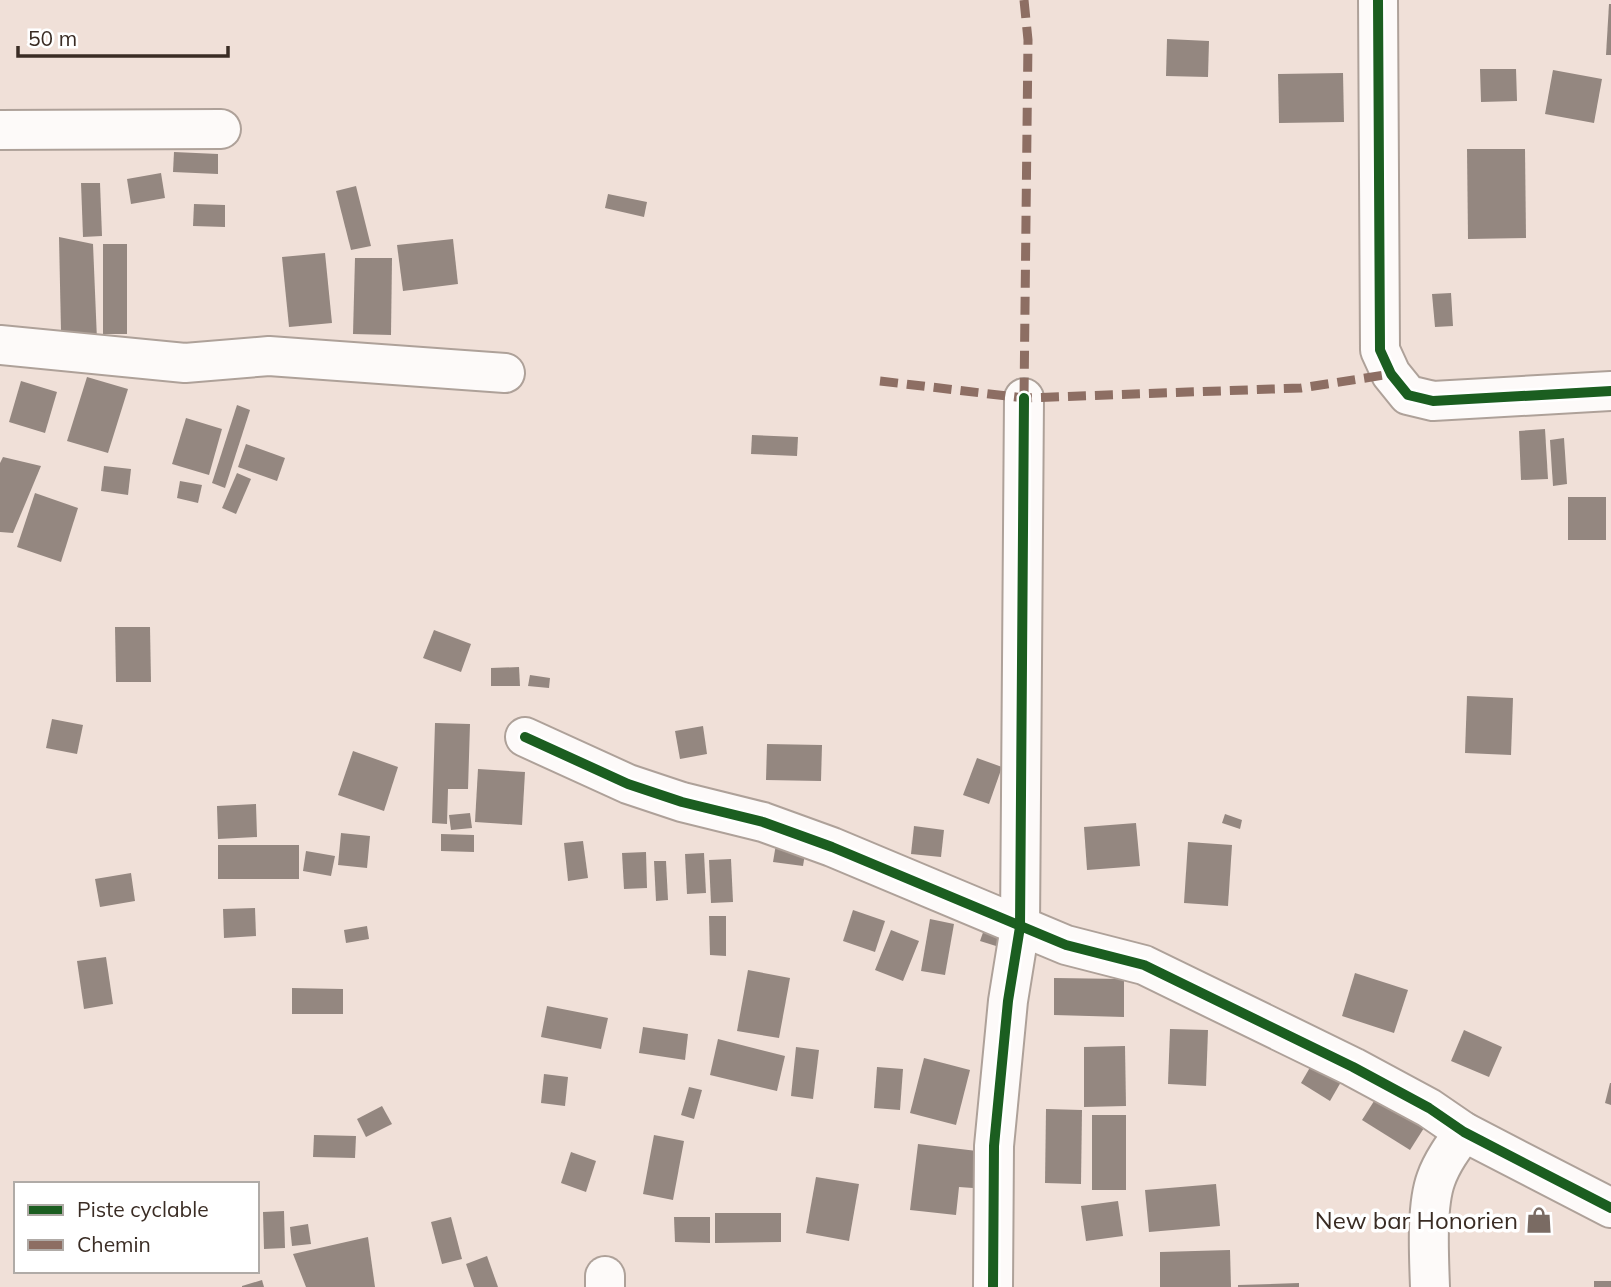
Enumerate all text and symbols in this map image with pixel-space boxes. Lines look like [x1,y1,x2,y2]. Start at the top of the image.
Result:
scale bar [18,14,228,58]
text: 50 m [28,25,77,51]
legend [14,1182,259,1273]
text: Piste cyclable [77,1196,209,1222]
place label: New bar Honorien [1315,1205,1518,1235]
shop icon: New bar Honorien [1524,1205,1554,1235]
text: Chemin [77,1231,151,1257]

